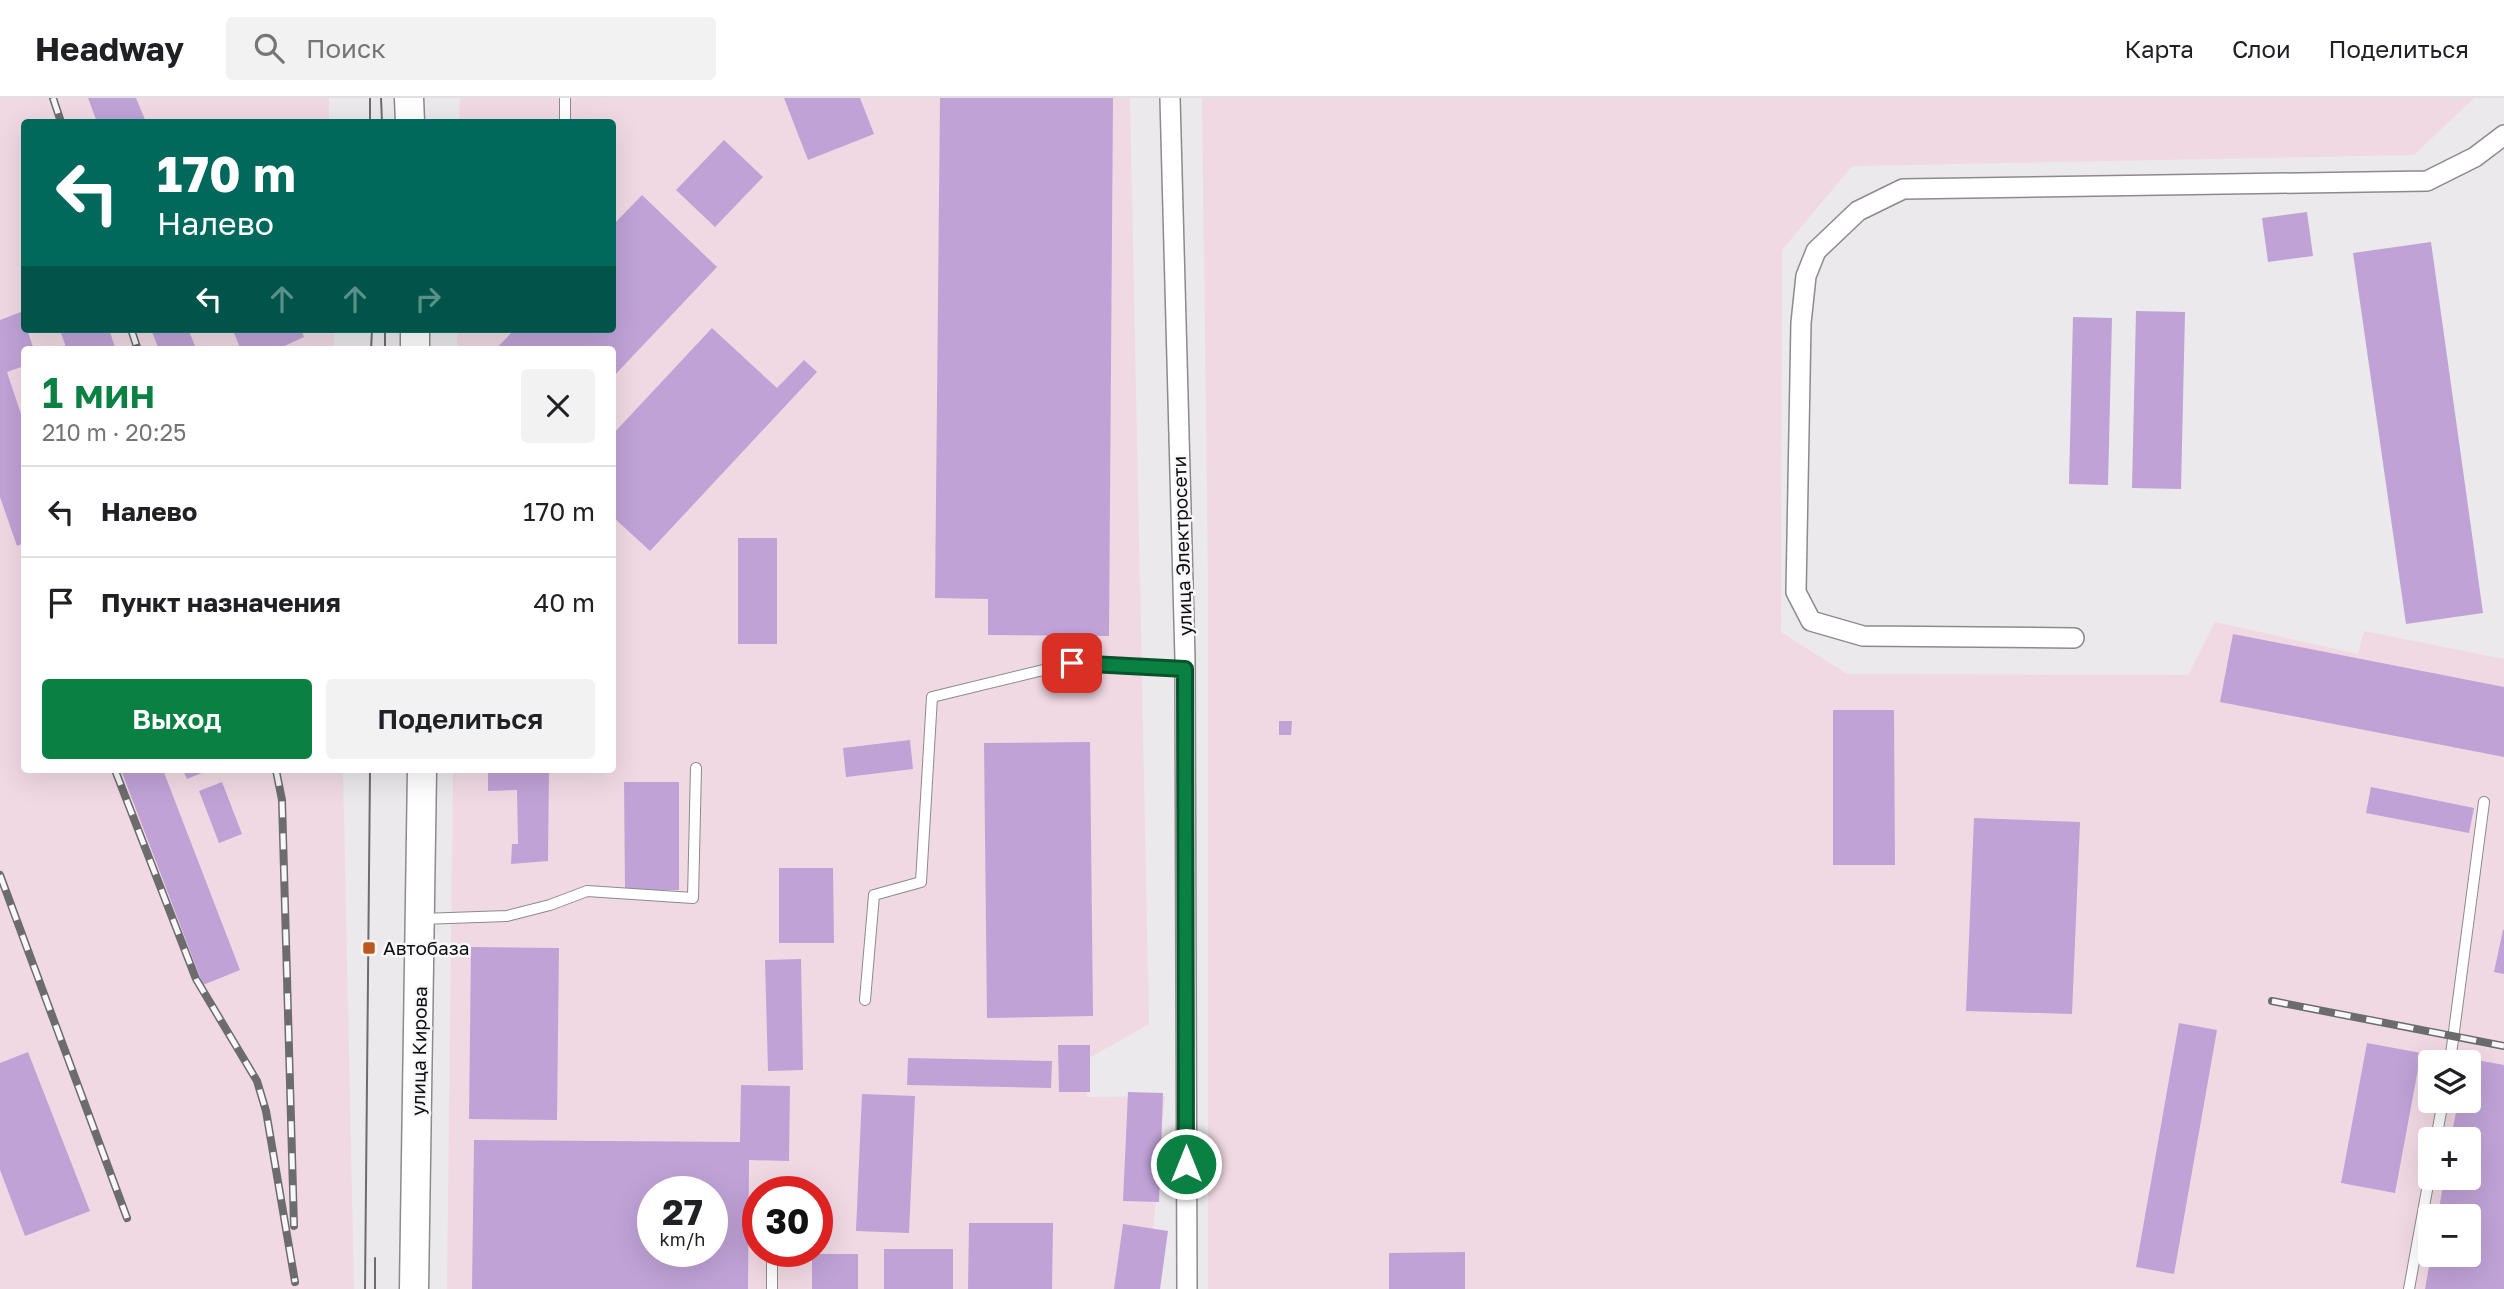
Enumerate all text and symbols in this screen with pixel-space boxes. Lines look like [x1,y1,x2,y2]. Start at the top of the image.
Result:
search box [226,17,716,80]
text: Headway [35,29,184,68]
icon: search [250,29,288,67]
text: Поиск [306,33,386,64]
text: Карта [2124,34,2194,63]
text: Слои [2232,34,2291,63]
text: Поделиться [2329,34,2469,63]
text: 170 m [157,144,296,203]
icon: left [42,147,133,238]
text: Налево [157,204,274,242]
icon: left [190,280,228,318]
icon: ahead [263,280,301,318]
icon: ahead [336,280,374,318]
icon: right [409,280,447,318]
text: 1 мин [42,367,155,417]
button: close [521,369,595,443]
text: 210 m · 20:25 [42,418,186,446]
street label: улица Электросети [1167,456,1196,637]
icon: left [42,493,80,531]
text: Налево [101,496,197,527]
text: 170 m [523,496,595,527]
icon: arrive [42,584,80,622]
text: Пункт назначения [101,587,341,618]
text: 40 m [534,587,595,618]
pin [1042,633,1102,693]
icon: arrive [1053,644,1091,682]
button: Выход [42,679,312,759]
button: Поделиться [326,679,595,759]
place label: Автобаза [383,936,470,959]
marker: Автобаза [361,940,377,956]
street label: улица Кирова [406,986,431,1116]
map controls [2418,1050,2481,1267]
button: layers [2418,1050,2481,1113]
position arrow [1149,1127,1223,1201]
button: + [2418,1127,2481,1190]
speed limit sign: 30 [742,1176,833,1267]
text: 27 [662,1191,703,1233]
button: − [2418,1204,2481,1267]
text: km/h [660,1228,705,1250]

